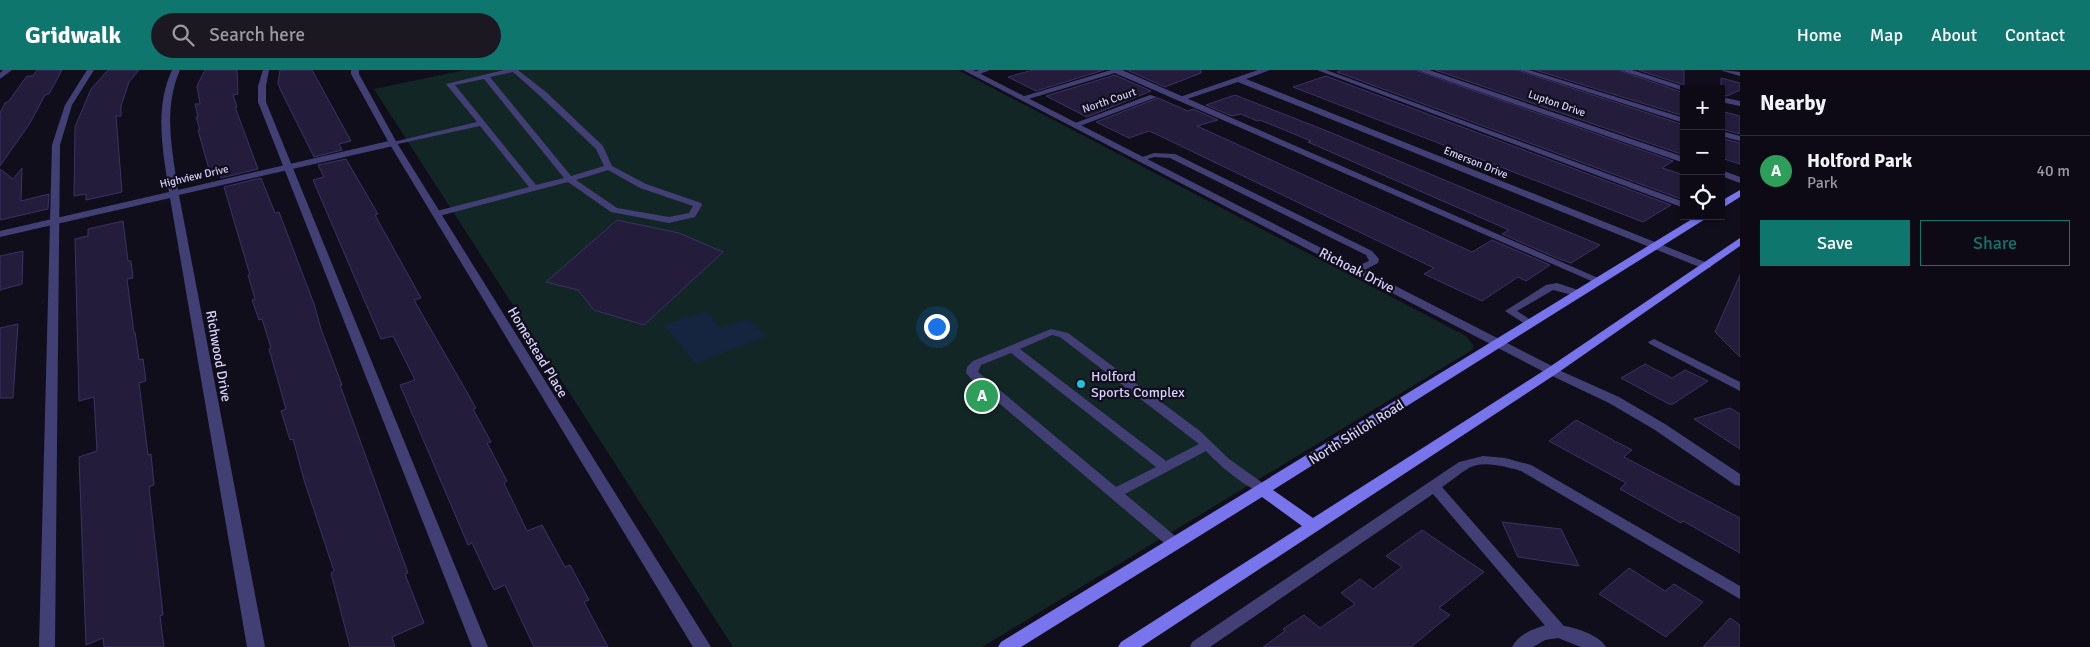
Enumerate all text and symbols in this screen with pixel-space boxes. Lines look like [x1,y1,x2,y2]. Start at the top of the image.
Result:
search box [151,13,501,58]
text: Gridwalk [25,20,121,50]
icon: search [169,21,197,49]
text: Search here [209,23,305,47]
text: Home [1797,24,1842,46]
text: Map [1870,24,1903,46]
text: About [1931,24,1977,46]
text: Contact [2005,24,2065,46]
street label: North Court [1080,85,1138,116]
map controls [1680,85,1725,220]
button: + [1680,85,1725,130]
street label: Lupton Drive [1526,88,1587,119]
text: Nearby [1760,90,1826,116]
button: − [1680,130,1725,175]
street label: Emerson Drive [1442,144,1510,181]
text: Holford Park [1807,149,1912,173]
text: A [1771,161,1781,181]
text: 40 m [2036,161,2070,181]
street label: Highview Drive [158,162,230,191]
text: Park [1807,173,1838,193]
button: locate [1680,175,1725,220]
button: Save [1760,220,1910,266]
button: Share [1920,220,2070,266]
street label: Richoak Drive [1316,244,1397,297]
street label: Homestead Place [504,304,571,401]
street label: Richwood Drive [202,309,235,403]
your location [924,314,950,340]
place label: Holford Sports Complex [1091,368,1185,401]
pin: A [966,377,998,415]
marker: Holford Sports Complex [1075,378,1087,390]
street label: North Shiloh Road [1306,396,1407,469]

